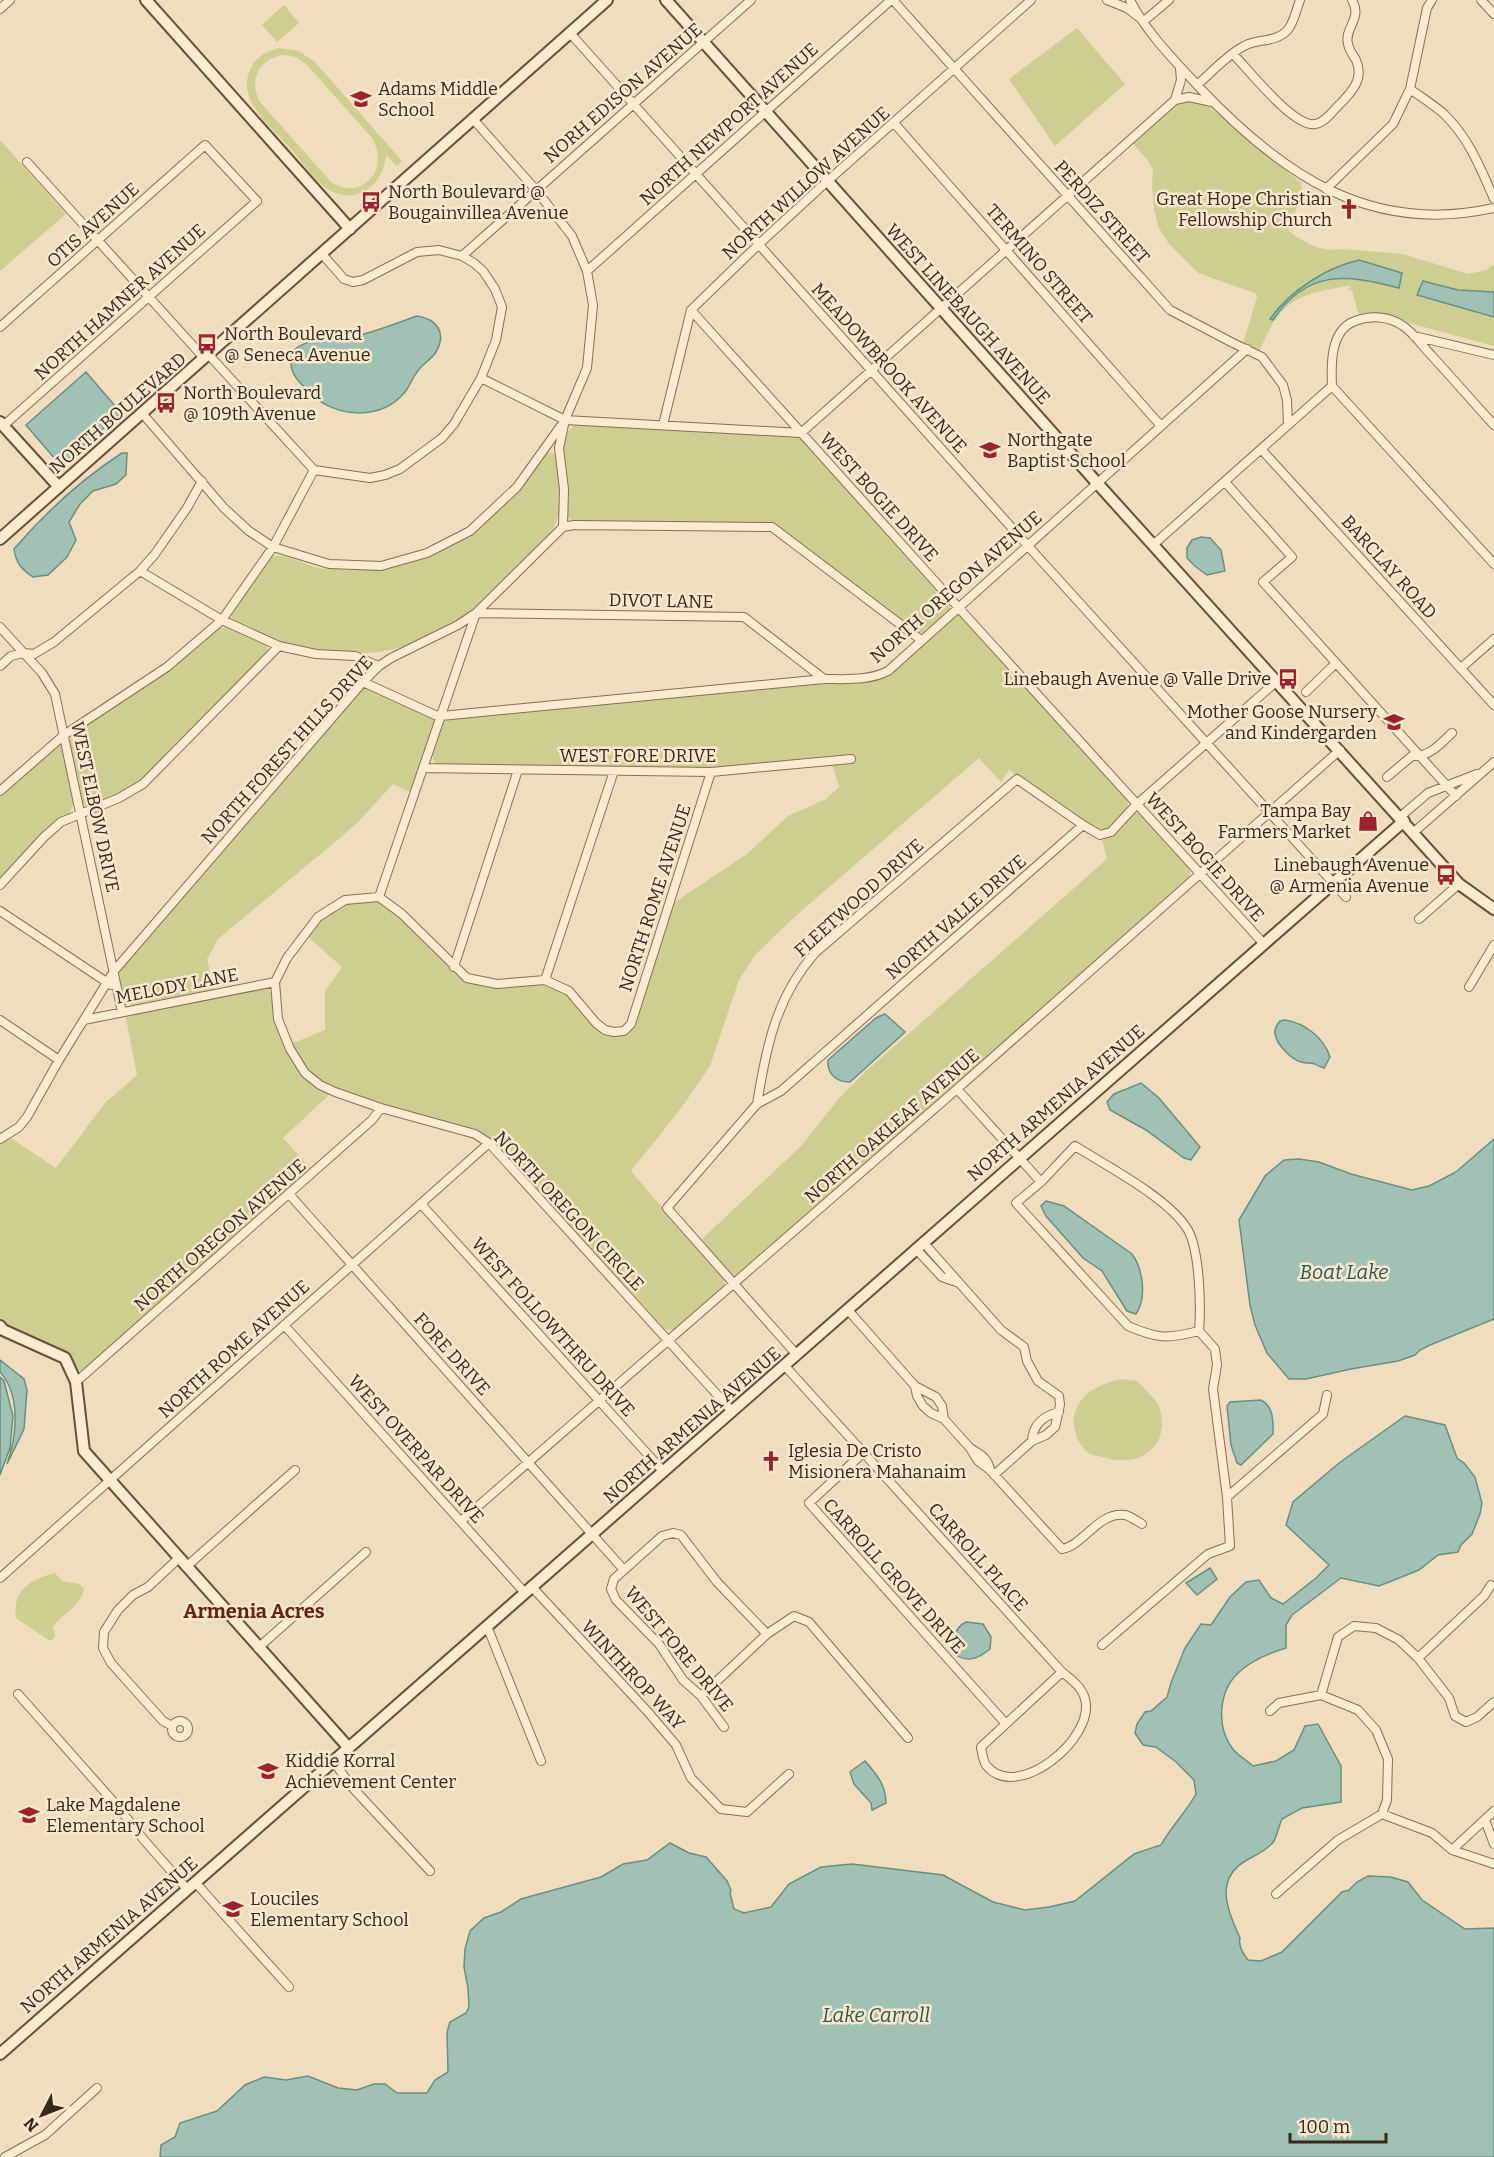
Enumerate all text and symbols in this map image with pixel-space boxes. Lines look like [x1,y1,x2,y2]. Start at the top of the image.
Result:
street label: NORH EDISON AVENUE [539,18,707,168]
street label: NORTH NEWPORT AVENUE [635,38,823,210]
place label: Adams Middle School [378,78,498,121]
school or university icon: Adams Middle School [349,87,373,111]
street label: NORTH WILLOW AVENUE [718,102,894,264]
street label: PERDIZ STREET [1050,156,1154,268]
street label: OTIS AVENUE [42,178,144,272]
place label: North Boulevard @ Bougainvillea Avenue [388,181,569,224]
place label: Great Hope Christian Fellowship Church [1156,188,1333,231]
bus stop icon: North Boulevard @ Bougainvillea Avenue [359,190,383,214]
church icon: Great Hope Christian Fellowship Church [1337,197,1361,221]
street label: TERMINO STREET [981,200,1097,329]
street label: NORTH HAMNER AVENUE [30,219,210,385]
street label: WEST LINEBAUGH AVENUE [881,219,1055,409]
street label: MEADOWBROOK AVENUE [807,278,971,458]
place label: North Boulevard @ Seneca Avenue [224,323,371,366]
bus stop icon: North Boulevard @ Seneca Avenue [195,332,219,356]
street label: NORTH BOULEVARD [45,348,191,478]
place label: North Boulevard @ 109th Avenue [183,382,321,425]
bus stop icon: North Boulevard @ 109th Avenue [154,391,178,415]
street label: WEST BOGIE DRIVE [815,428,943,566]
place label: Northgate Baptist School [1007,429,1126,472]
school or university icon: Northgate Baptist School [978,438,1002,462]
street label: NORTH OREGON AVENUE [866,506,1046,668]
street label: BARCLAY ROAD [1337,511,1441,623]
street label: DIVOT LANE [608,589,714,613]
street label: NORTH FOREST HILLS DRIVE [197,651,377,849]
bus stop icon: Linebaugh Avenue @ Valle Drive [1276,667,1300,691]
place label: Linebaugh Avenue @ Valle Drive [1004,668,1271,690]
place label: Mother Goose Nursery and Kindergarden [1187,701,1378,744]
school or university icon: Mother Goose Nursery and Kindergarden [1382,710,1406,734]
street label: WEST ELBOW DRIVE [66,719,124,895]
street label: WEST FORE DRIVE [559,745,717,767]
street label: WEST BOGIE DRIVE [1141,788,1269,926]
place label: Tampa Bay Farmers Market [1218,800,1351,843]
street label: NORTH ROME AVENUE [614,801,696,995]
shop icon: Tampa Bay Farmers Market [1356,809,1380,833]
street label: FLEETWOOD DRIVE [790,834,928,962]
street label: NORTH VALLE DRIVE [881,850,1031,984]
place label: Linebaugh Avenue @ Armenia Avenue [1269,854,1429,897]
bus stop icon: Linebaugh Avenue @ Armenia Avenue [1434,863,1458,887]
street label: MELODY LANE [114,963,240,1009]
street label: NORTH ARMENIA AVENUE [963,1020,1149,1186]
street label: NORTH OAKLEAF AVENUE [800,1044,984,1208]
street label: NORTH OREGON CIRCLE [489,1127,649,1295]
street label: NORTH OREGON AVENUE [130,1154,310,1316]
street label: WEST FOLLOWTHRU DRIVE [467,1233,639,1421]
water label: Boat Lake [1300,1260,1388,1284]
street label: NORTH ROME AVENUE [154,1275,314,1423]
street label: FORE DRIVE [409,1308,495,1400]
street label: NORTH ARMENIA AVENUE [599,1342,785,1508]
street label: WEST OVERPAR DRIVE [343,1370,489,1528]
place label: Iglesia De Cristo Misionera Mahanaim [788,1440,966,1483]
church icon: Iglesia De Cristo Misionera Mahanaim [759,1449,783,1473]
street label: CARROLL GROVE DRIVE [818,1494,970,1658]
street label: CARROLL PLACE [923,1498,1033,1616]
street label: WEST FORE DRIVE [620,1582,738,1716]
district label: Armenia Acres [183,1599,325,1623]
street label: WINTHROP WAY [577,1616,690,1735]
place label: Kiddie Korral Achievement Center [285,1750,456,1793]
school or university icon: Kiddie Korral Achievement Center [256,1759,280,1783]
place label: Lake Magdalene Elementary School [46,1794,205,1837]
school or university icon: Lake Magdalene Elementary School [17,1803,41,1827]
street label: NORTH ARMENIA AVENUE [16,1852,202,2018]
place label: Louciles Elementary School [250,1888,409,1931]
school or university icon: Louciles Elementary School [221,1897,245,1921]
water label: Lake Carroll [822,2003,930,2027]
north arrow [12,2085,72,2145]
scale bar [1290,2106,1386,2144]
text: N [20,2114,42,2136]
text: 100 m [1299,2116,1350,2138]

